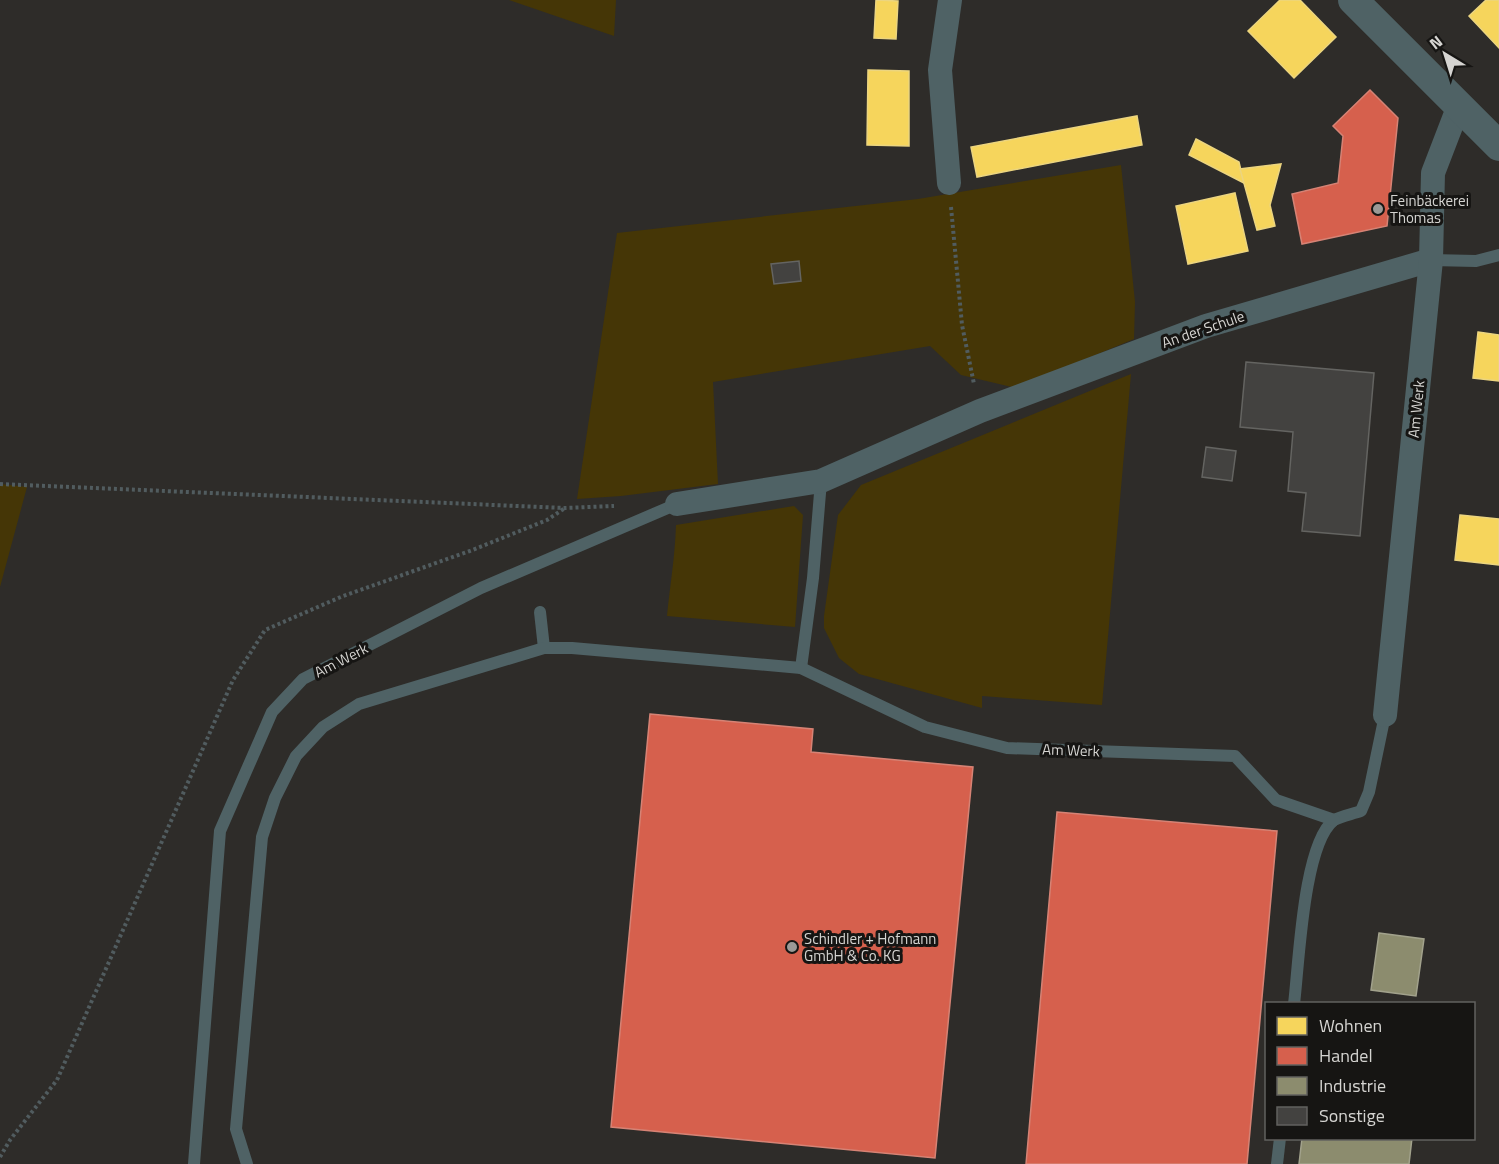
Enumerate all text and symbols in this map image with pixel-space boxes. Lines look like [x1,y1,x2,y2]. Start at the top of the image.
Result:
north arrow [1415,24,1475,84]
text: N [1424,29,1448,55]
place label: Feinbäckerei Thomas [1390,189,1469,229]
marker: Feinbäckerei Thomas [1371,202,1385,216]
street label: An der Schule [1159,304,1247,354]
street label: Am Werk [1402,379,1430,439]
street label: Am Werk [310,637,372,683]
street label: Am Werk [1042,737,1100,763]
place label: Schindler + Hofmann GmbH & Co. KG [804,927,936,967]
marker: Schindler + Hofmann GmbH & Co. KG [785,940,799,954]
legend [1265,1002,1475,1140]
text: Wohnen [1319,1012,1382,1039]
text: Handel [1319,1042,1373,1069]
text: Industrie [1319,1072,1386,1099]
text: Sonstige [1319,1102,1385,1129]

